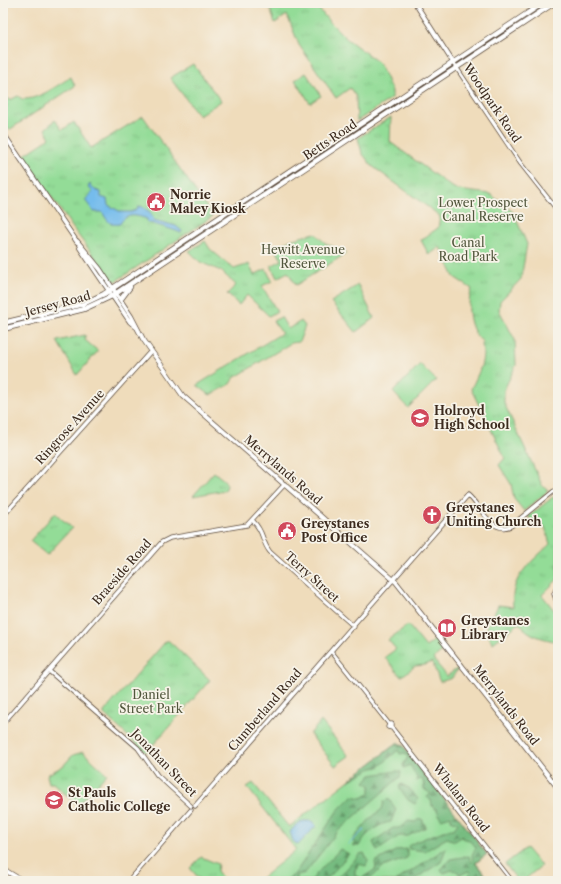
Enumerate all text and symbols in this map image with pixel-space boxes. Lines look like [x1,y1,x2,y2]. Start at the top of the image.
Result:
street label: Woodpark Road [460,59,525,146]
street label: Betts Road [300,116,360,163]
place label: Norrie Maley Kiosk [170,187,247,216]
public building icon: Norrie Maley Kiosk [145,191,167,213]
park label: Lower Prospect Canal Reserve [438,195,528,224]
park label: Canal Road Park [439,235,499,264]
park label: Hewitt Avenue Reserve [261,242,345,271]
street label: Jersey Road [22,287,93,320]
street label: Ringrose Avenue [32,386,107,467]
place label: Holroyd High School [434,403,509,432]
school or university icon: Holroyd High School [409,407,431,429]
street label: Merrylands Road [241,432,326,508]
place label: Greystanes Uniting Church [446,500,542,529]
church icon: Greystanes Uniting Church [421,504,443,526]
place label: Greystanes Post Office [301,516,370,545]
public building icon: Greystanes Post Office [276,520,298,542]
street label: Braeside Road [89,535,155,608]
street label: Terry Street [282,548,343,606]
place label: Greystanes Library [461,613,530,642]
library icon: Greystanes Library [436,617,458,639]
street label: Merrylands Road [470,661,543,749]
street label: Cumberland Road [225,665,305,754]
park label: Daniel Street Park [119,687,184,716]
street label: Jonathan Street [127,724,201,800]
street label: Whalans Road [429,760,493,835]
place label: St Pauls Catholic College [68,785,170,814]
school or university icon: St Pauls Catholic College [43,789,65,811]

